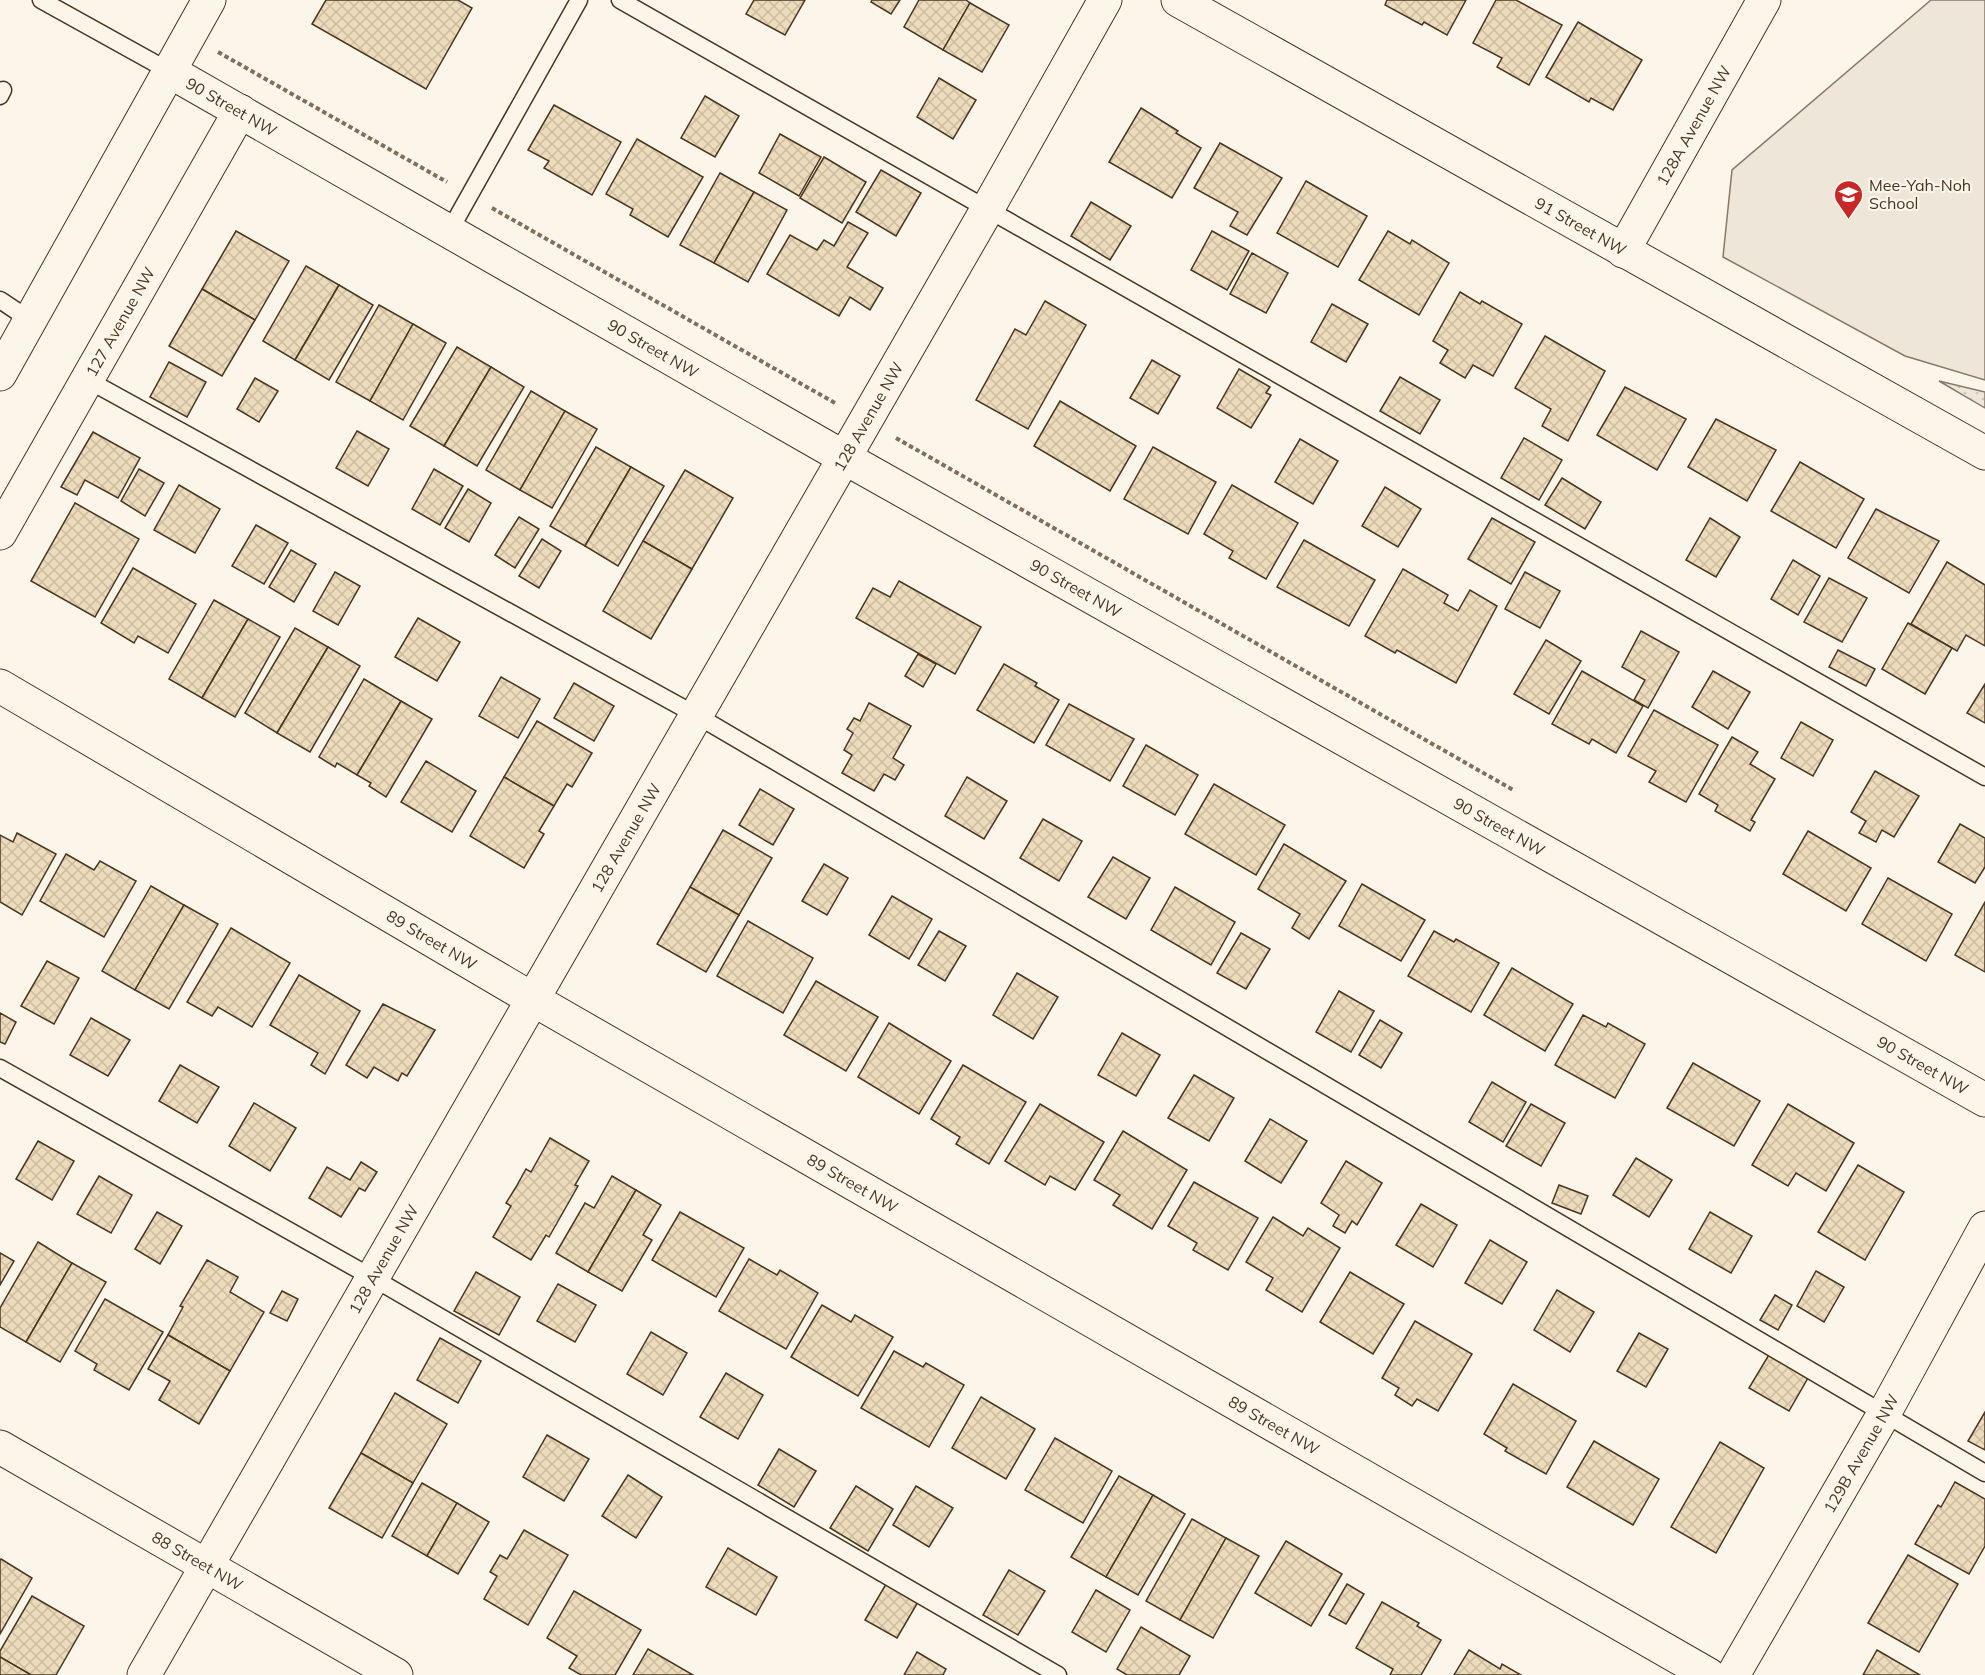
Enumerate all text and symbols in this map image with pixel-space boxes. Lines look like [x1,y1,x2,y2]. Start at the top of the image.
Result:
street label: 128A Avenue NW [1652,62,1735,189]
street label: 90 Street NW [182,73,281,141]
place label: Mee-Yah-Noh School [1869,175,1971,213]
school or university icon: Mee-Yah-Noh School [1832,178,1864,220]
street label: 91 Street NW [1532,193,1630,260]
street label: 127 Avenue NW [81,263,159,380]
street label: 90 Street NW [604,314,703,382]
street label: 128 Avenue NW [829,358,907,475]
street label: 90 Street NW [1027,554,1125,622]
street label: 128 Avenue NW [586,779,665,896]
street label: 90 Street NW [1450,793,1549,860]
street label: 89 Street NW [383,906,481,974]
street label: 90 Street NW [1874,1031,1972,1099]
street label: 89 Street NW [804,1149,902,1217]
street label: 128 Avenue NW [344,1201,423,1317]
street label: 129B Avenue NW [1819,1390,1903,1516]
street label: 89 Street NW [1225,1391,1323,1459]
street label: 88 Street NW [149,1527,247,1595]

